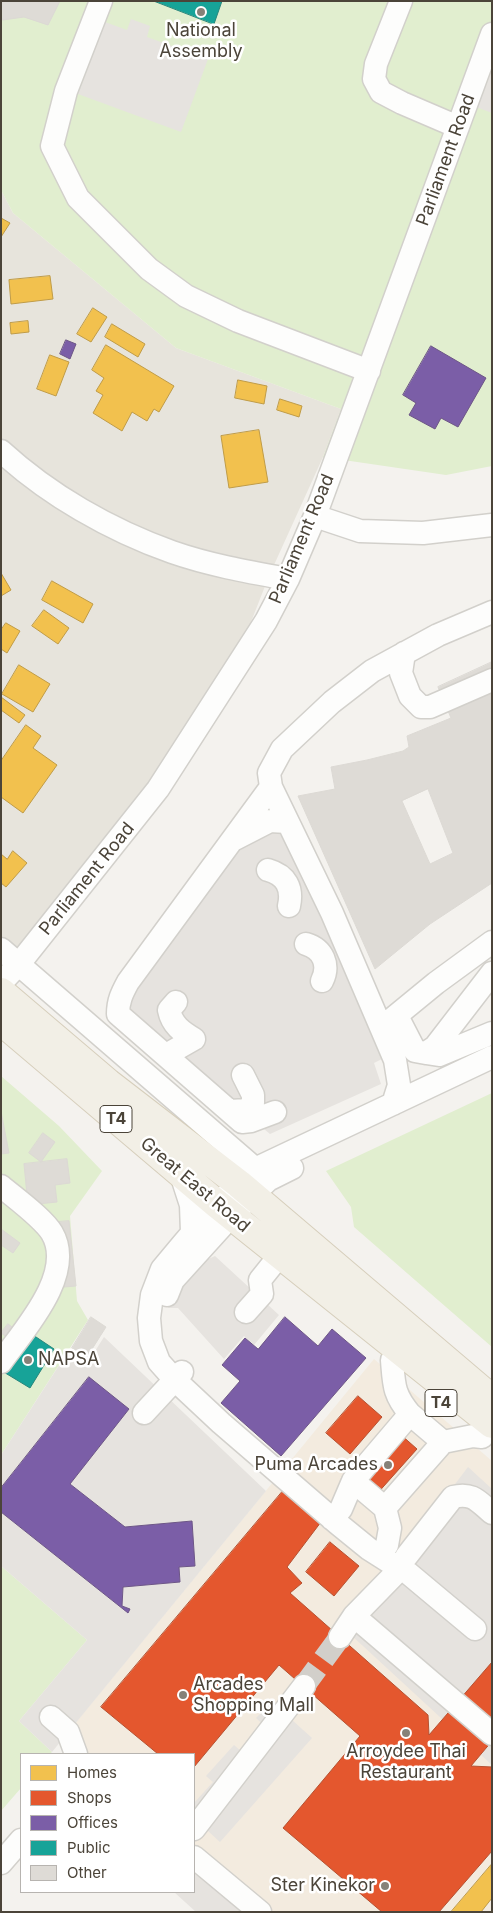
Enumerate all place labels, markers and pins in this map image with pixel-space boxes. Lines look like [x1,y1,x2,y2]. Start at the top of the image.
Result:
marker: National Assembly [195,6,207,18]
place label: National Assembly [159,20,243,62]
place label: NAPSA [38,1349,99,1371]
marker: NAPSA [22,1354,34,1366]
place label: Puma Arcades [254,1454,378,1476]
marker: Puma Arcades [382,1459,394,1471]
place label: Arcades Shopping Mall [193,1674,314,1716]
marker: Arcades Shopping Mall [177,1689,189,1701]
marker: Arroydee Thai Restaurant [400,1727,412,1739]
place label: Arroydee Thai Restaurant [346,1741,466,1784]
place label: Ster Kinekor [270,1875,375,1897]
marker: Ster Kinekor [379,1880,391,1892]

